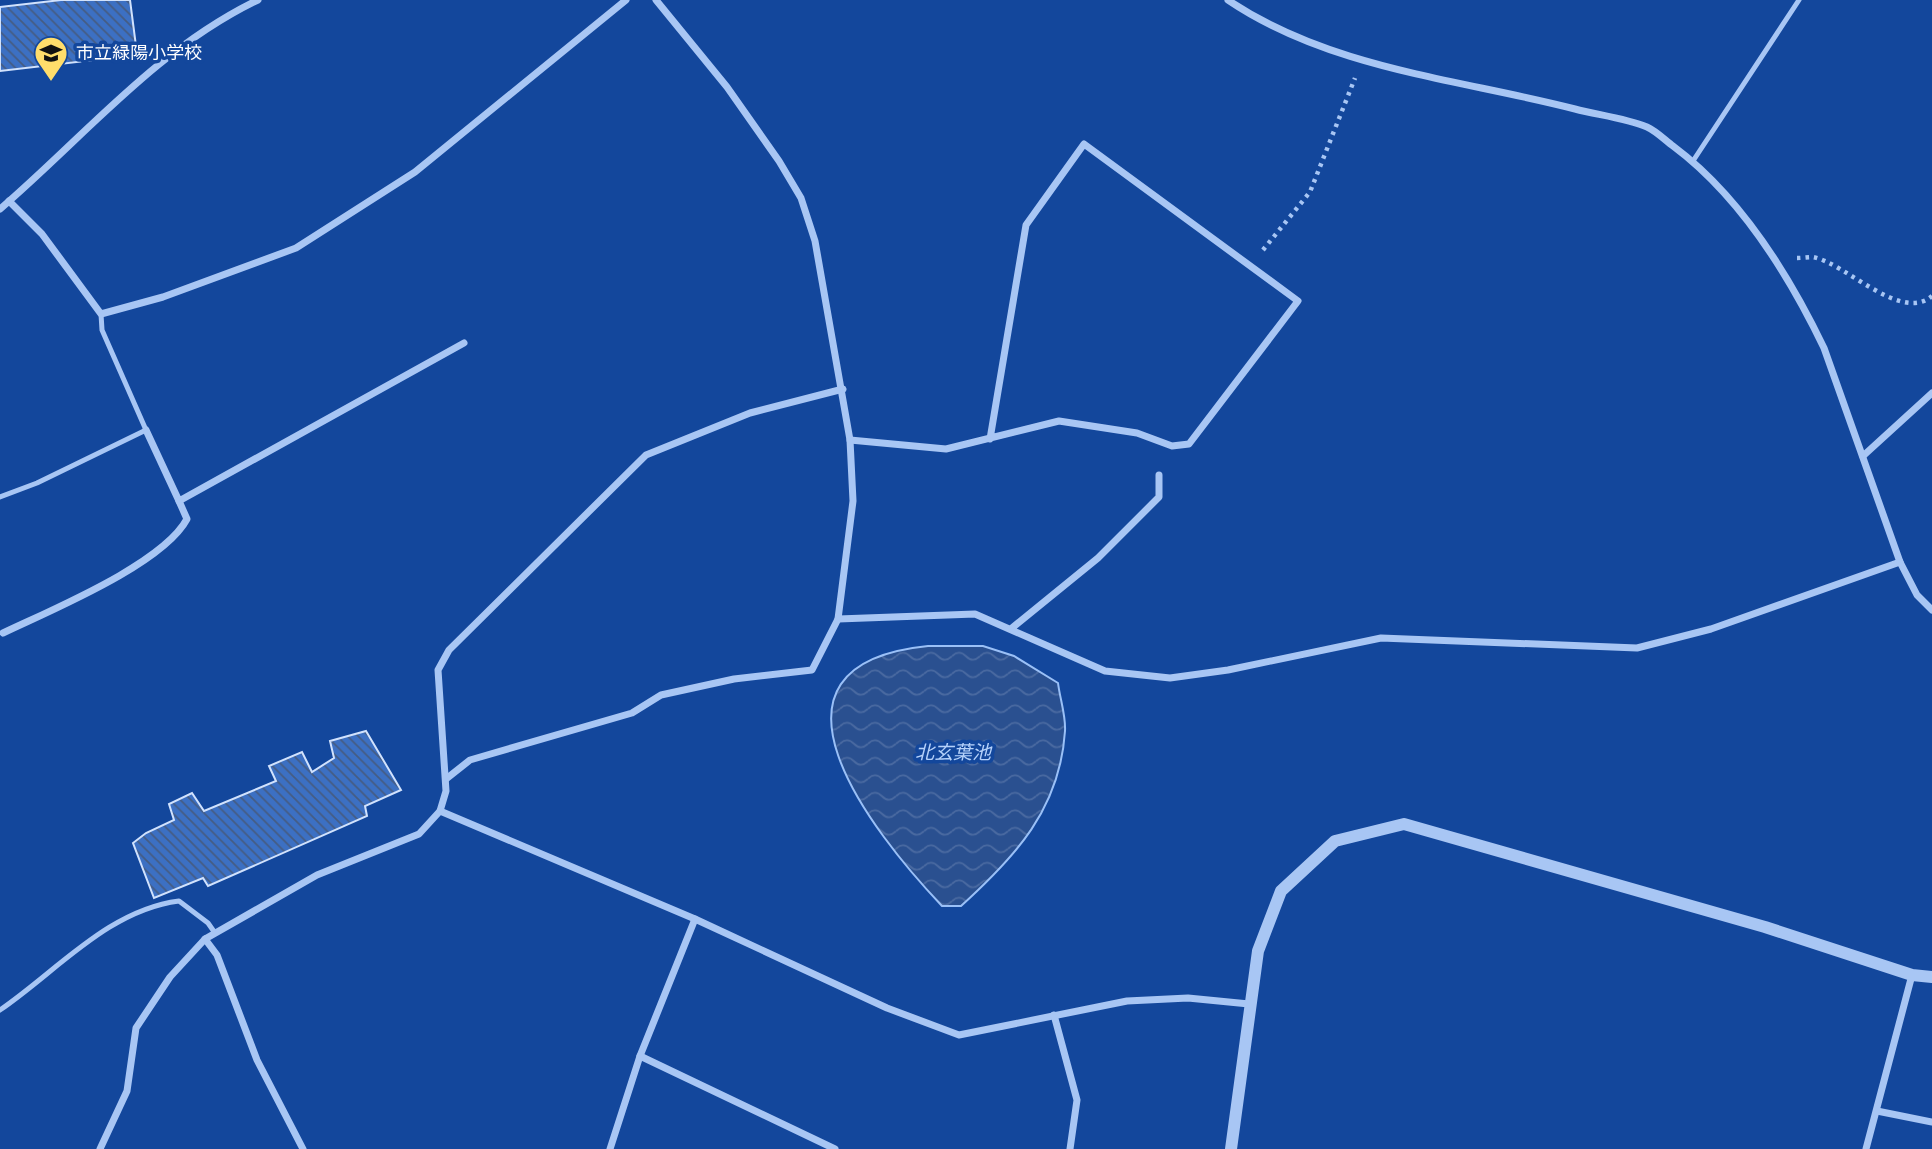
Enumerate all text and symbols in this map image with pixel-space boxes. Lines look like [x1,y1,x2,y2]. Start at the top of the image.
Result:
school or university icon: 市立緑陽小学校 [32,34,70,83]
place label: 市立緑陽小学校 [76,41,202,66]
water label: 北玄葉池 [915,740,993,767]

